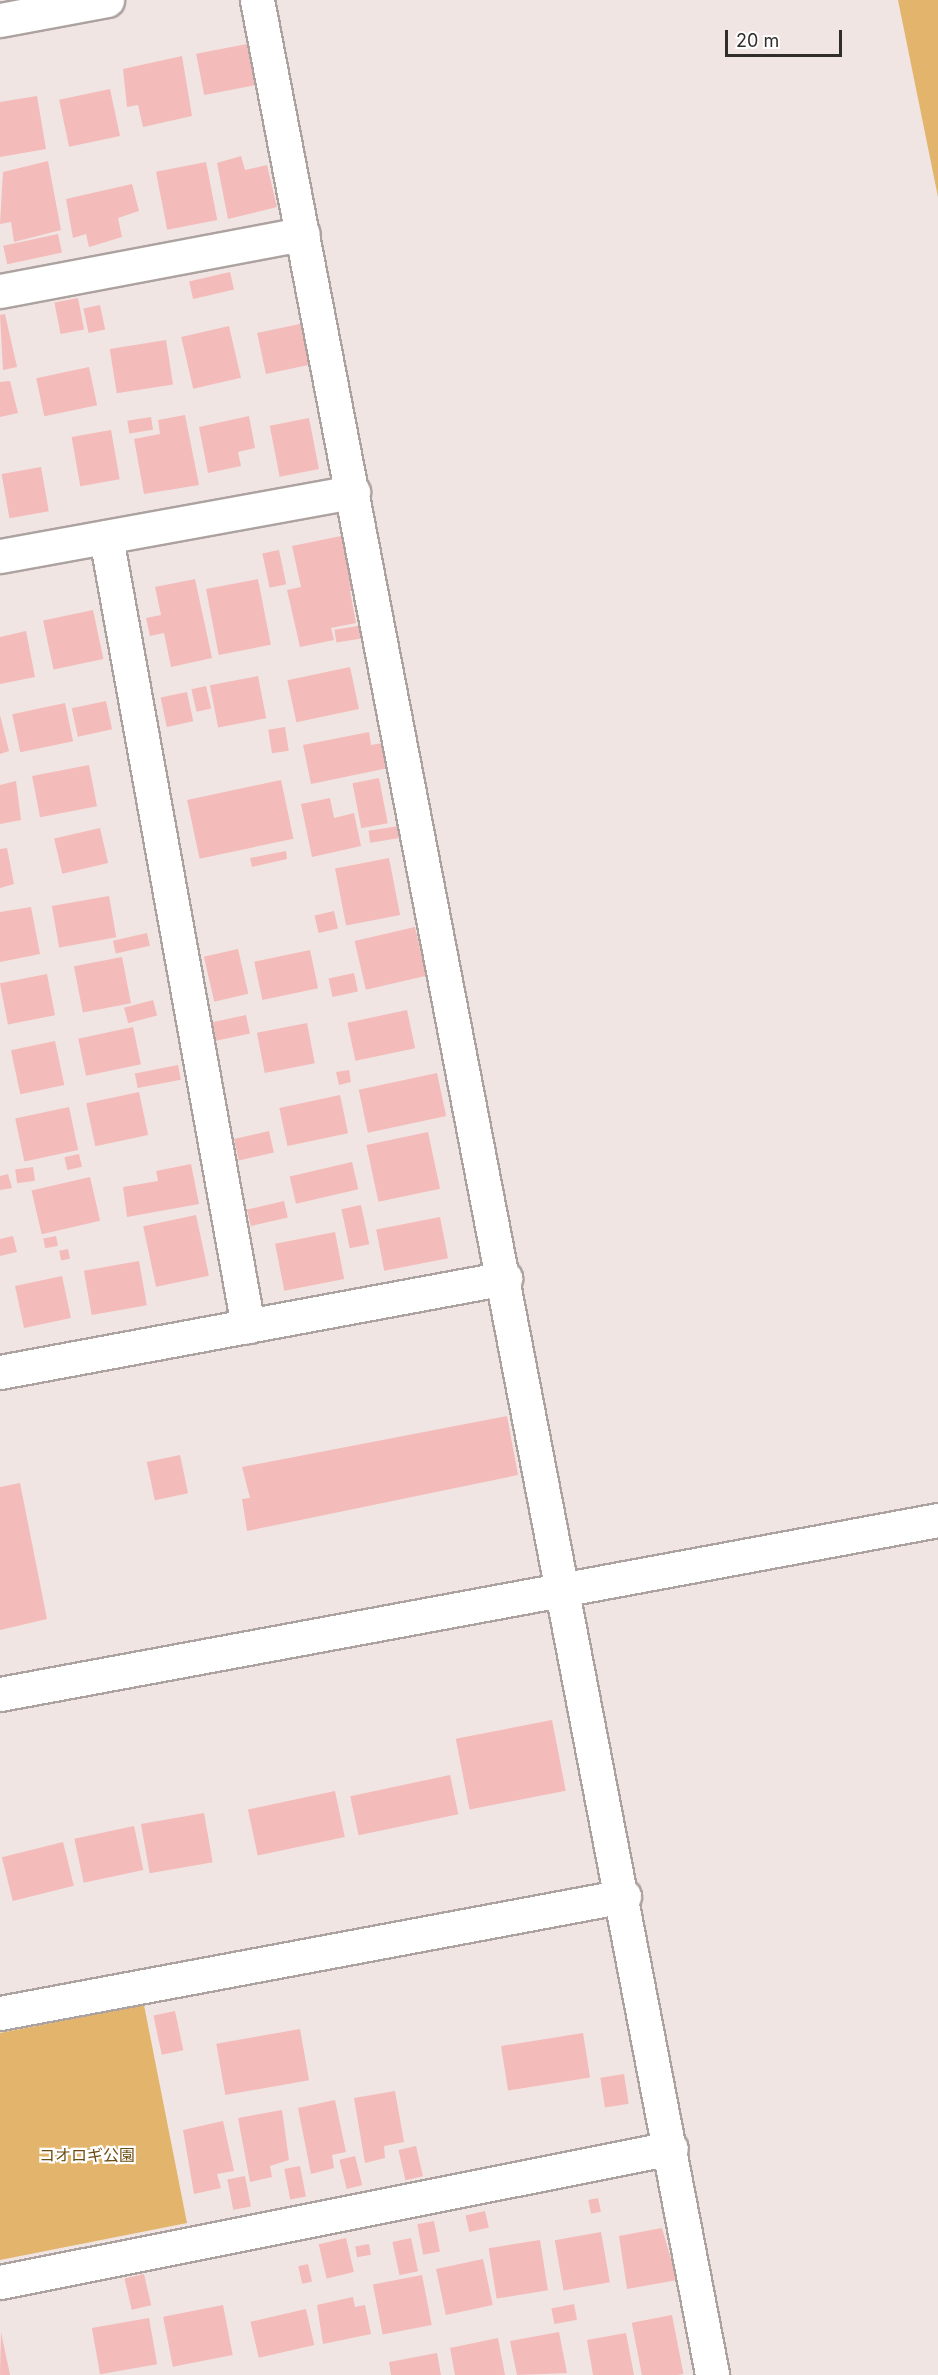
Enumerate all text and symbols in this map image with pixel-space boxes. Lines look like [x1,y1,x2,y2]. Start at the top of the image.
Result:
scale bar [728,18,845,56]
text: 20 m [736,30,779,51]
park label: コオロギ公園 [39,2145,135,2165]

